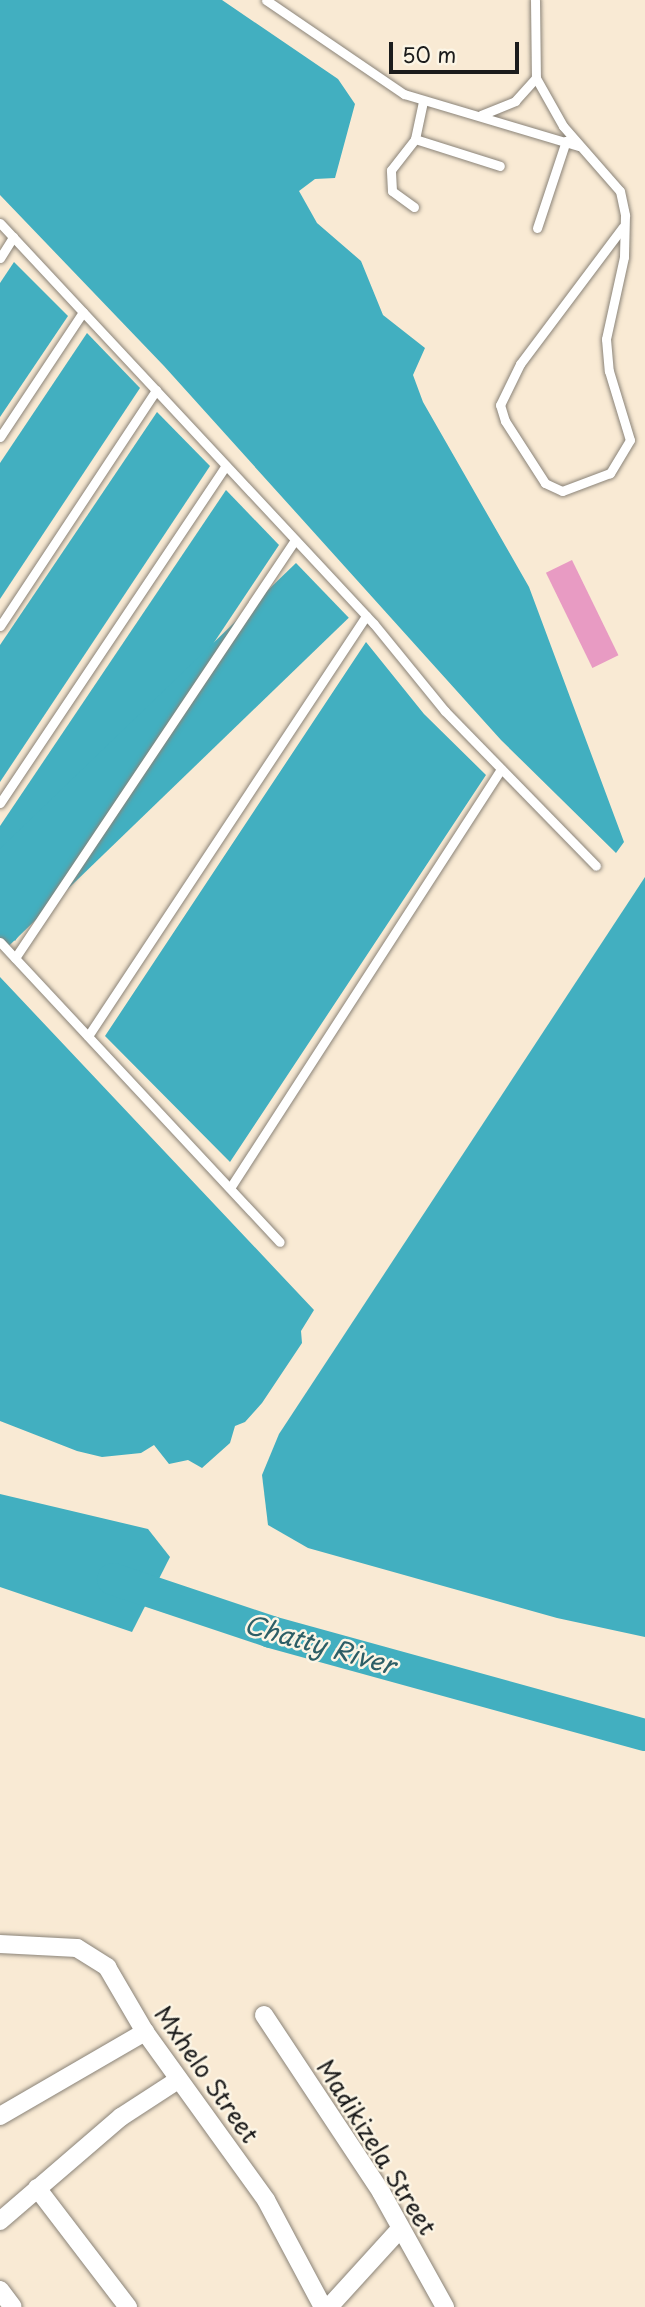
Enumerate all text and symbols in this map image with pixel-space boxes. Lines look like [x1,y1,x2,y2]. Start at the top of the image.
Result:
scale bar [393,28,522,72]
text: 50 m [402,38,456,70]
water label: Chatty River [240,1607,400,1681]
street label: Mxhelo Street [149,2000,265,2148]
street label: Madikizela Street [311,2054,443,2240]

